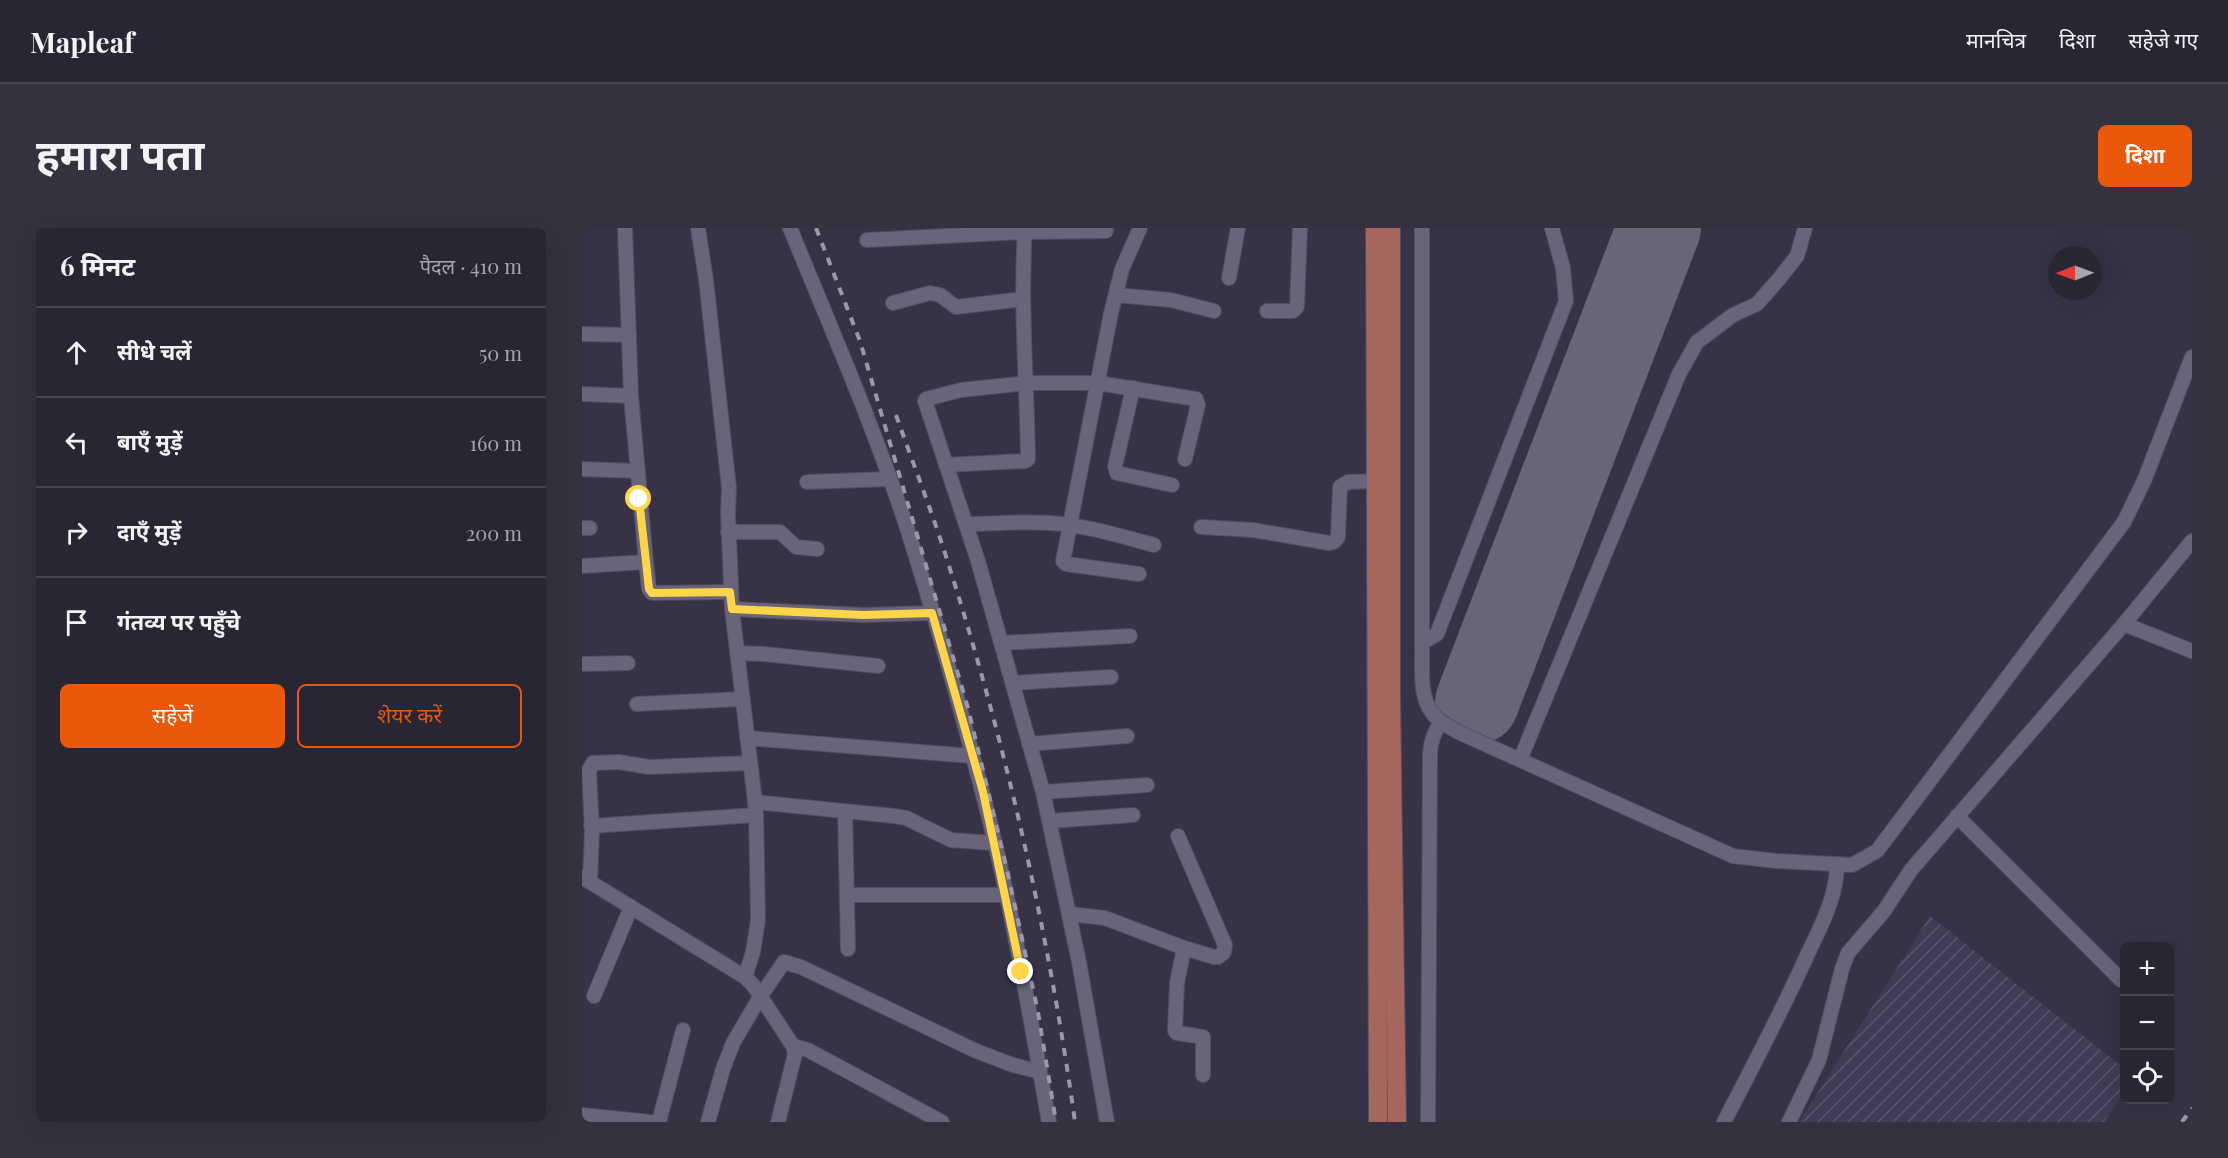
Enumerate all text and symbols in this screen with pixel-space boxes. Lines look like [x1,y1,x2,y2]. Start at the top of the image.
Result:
text: Mapleaf [30,23,134,60]
text: मानचित्र [1966,25,2026,53]
text: दिशा [2059,25,2095,53]
text: सहेजे गए [2128,25,2198,53]
text: हमारा पता [36,125,204,181]
button: दिशा [2098,125,2192,187]
north arrow [2048,246,2102,300]
text: 6 मिनट [60,248,135,283]
text: पैदल · 410 m [420,252,522,279]
icon: ahead [60,336,93,369]
text: सीधे चलें [117,336,191,366]
text: 50 m [479,339,522,366]
icon: left [60,426,93,459]
text: बाएँ मुड़ें [117,426,182,456]
text: 160 m [470,429,522,456]
route start [625,485,651,511]
icon: right [60,516,93,549]
text: दाएँ मुड़ें [117,516,181,546]
text: 200 m [466,519,522,546]
icon: arrive [60,606,93,639]
text: गंतव्य पर पहुँचे [117,606,240,636]
button: सहेजें [60,684,285,748]
button: शेयर करें [297,684,522,748]
map controls [2120,942,2174,1104]
button: + [2120,942,2174,996]
route end [1007,958,1033,984]
button: − [2120,996,2174,1050]
button: locate [2120,1050,2174,1104]

